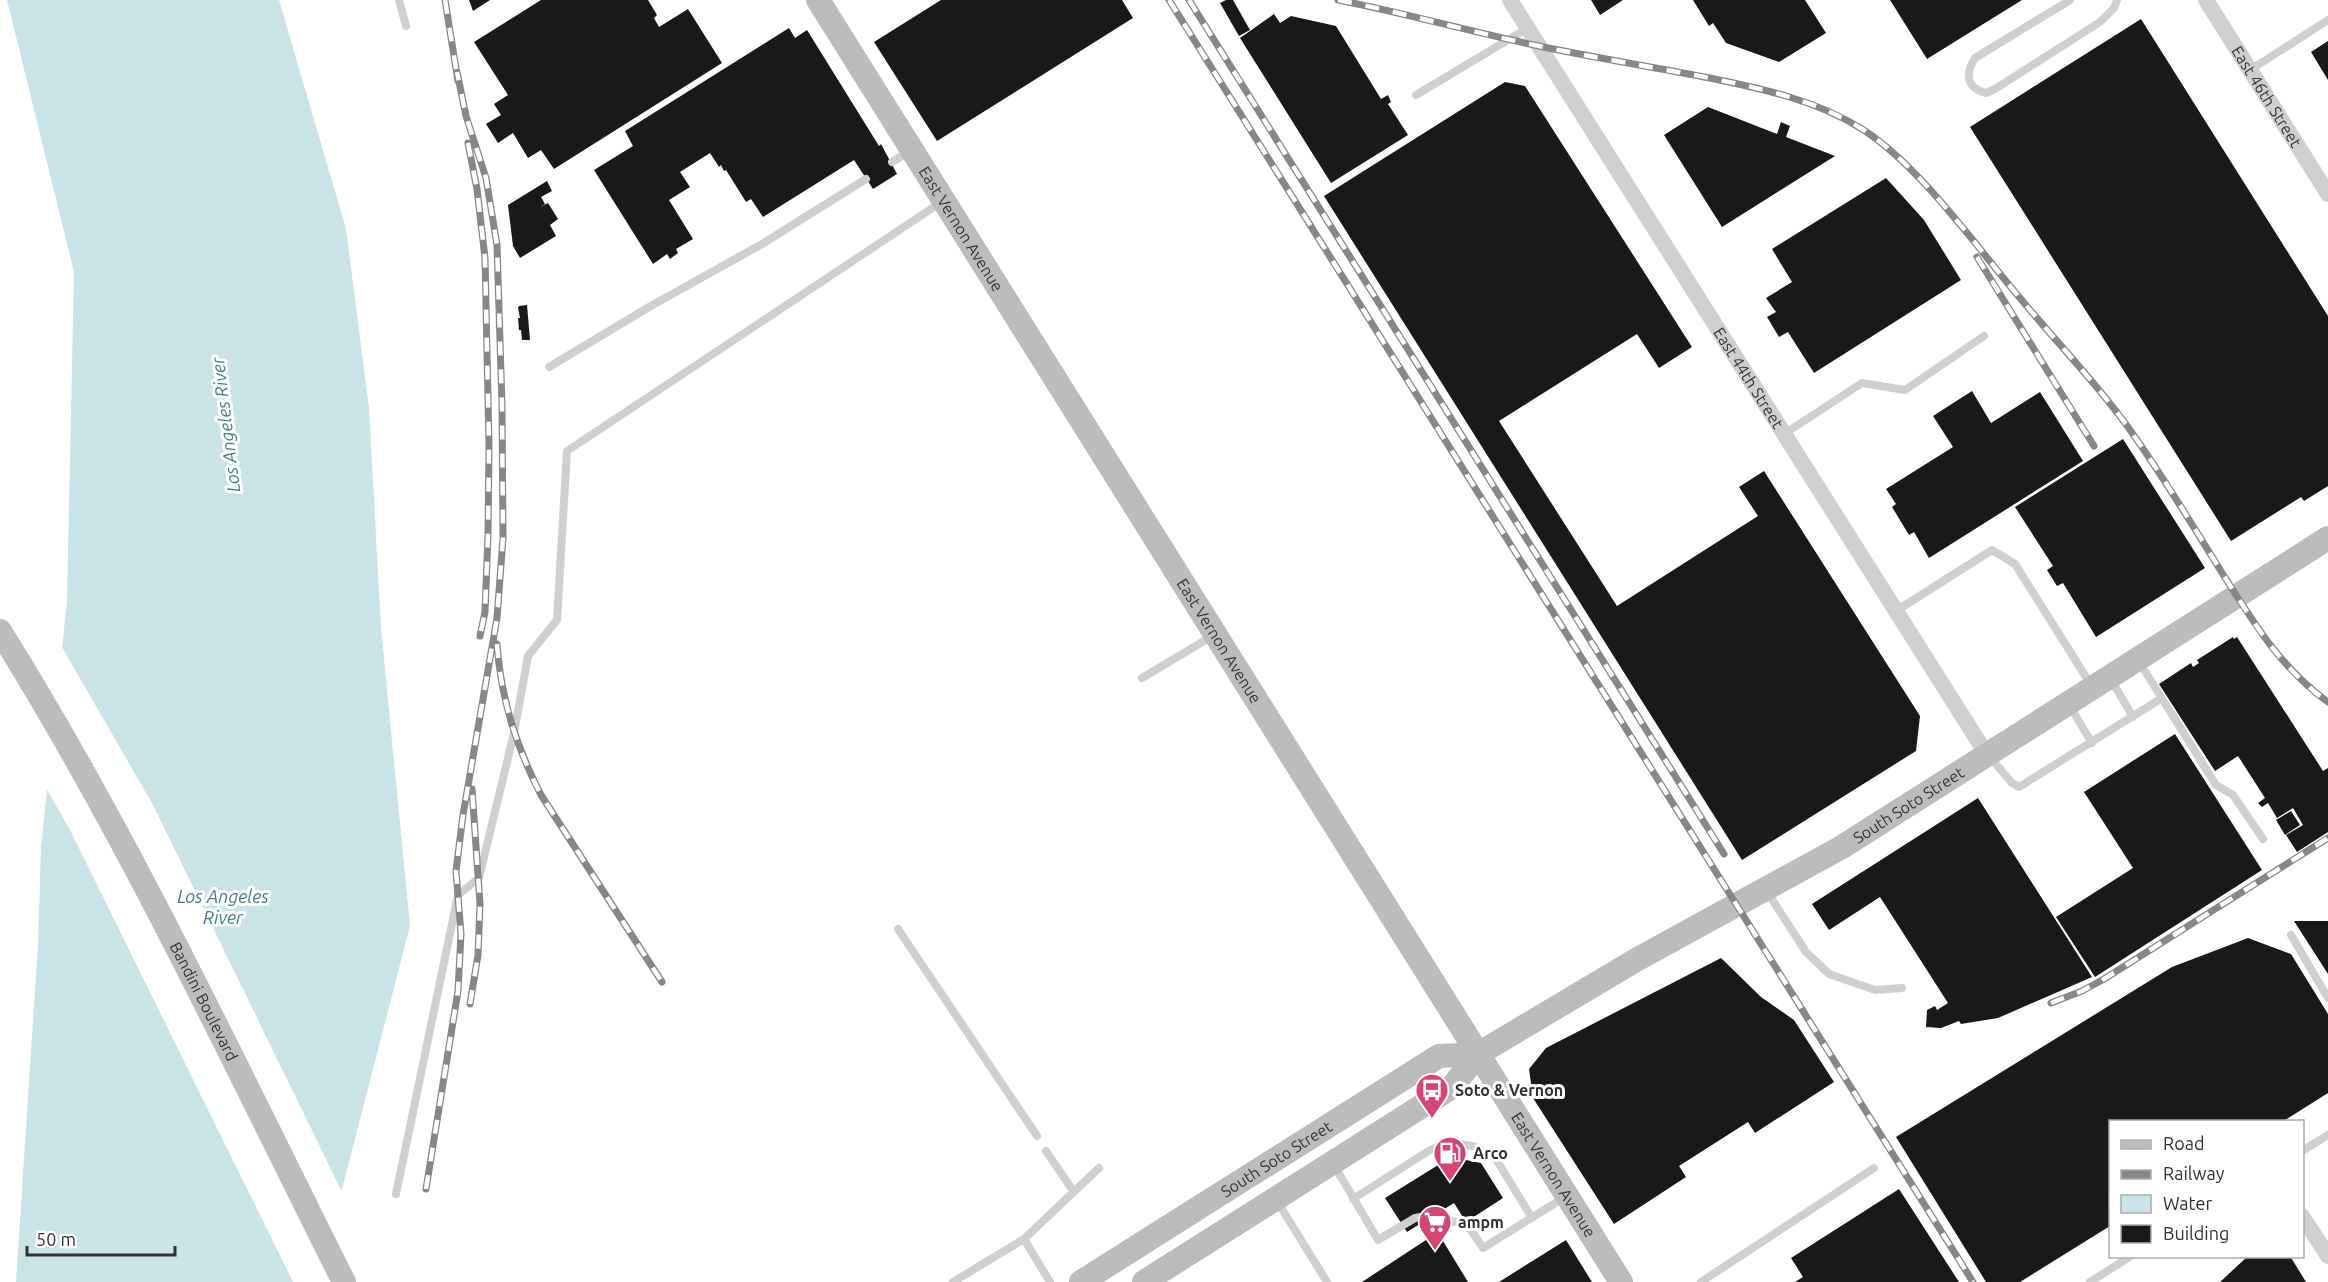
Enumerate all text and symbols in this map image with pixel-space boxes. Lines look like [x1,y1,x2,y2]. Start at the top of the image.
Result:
street label: East 46th Street [2228,43,2306,151]
street label: East Vernon Avenue [915,163,1007,295]
street label: East 44th Street [1710,324,1788,432]
water label: Los Angeles River [207,355,243,494]
street label: East Vernon Avenue [1173,575,1265,706]
street label: South Soto Street [1850,763,1968,847]
water label: Los Angeles River [177,886,269,927]
street label: Bandini Boulevard [167,939,242,1064]
bus stop icon: Soto & Vernon [1414,1072,1450,1119]
place label: Soto & Vernon [1455,1081,1563,1099]
street label: East Vernon Avenue [1508,1109,1600,1240]
street label: South Soto Street [1217,1117,1336,1200]
legend [2109,1120,2304,1258]
text: Road [2163,1133,2205,1153]
fuel station icon: Arco [1432,1135,1468,1182]
place label: Arco [1473,1144,1508,1162]
text: Railway [2163,1163,2225,1183]
text: Water [2163,1193,2213,1213]
supermarket icon: ampm [1417,1204,1453,1251]
place label: ampm [1458,1213,1504,1231]
scale bar [27,1219,176,1257]
text: Building [2163,1223,2229,1243]
text: 50 m [36,1229,76,1249]

